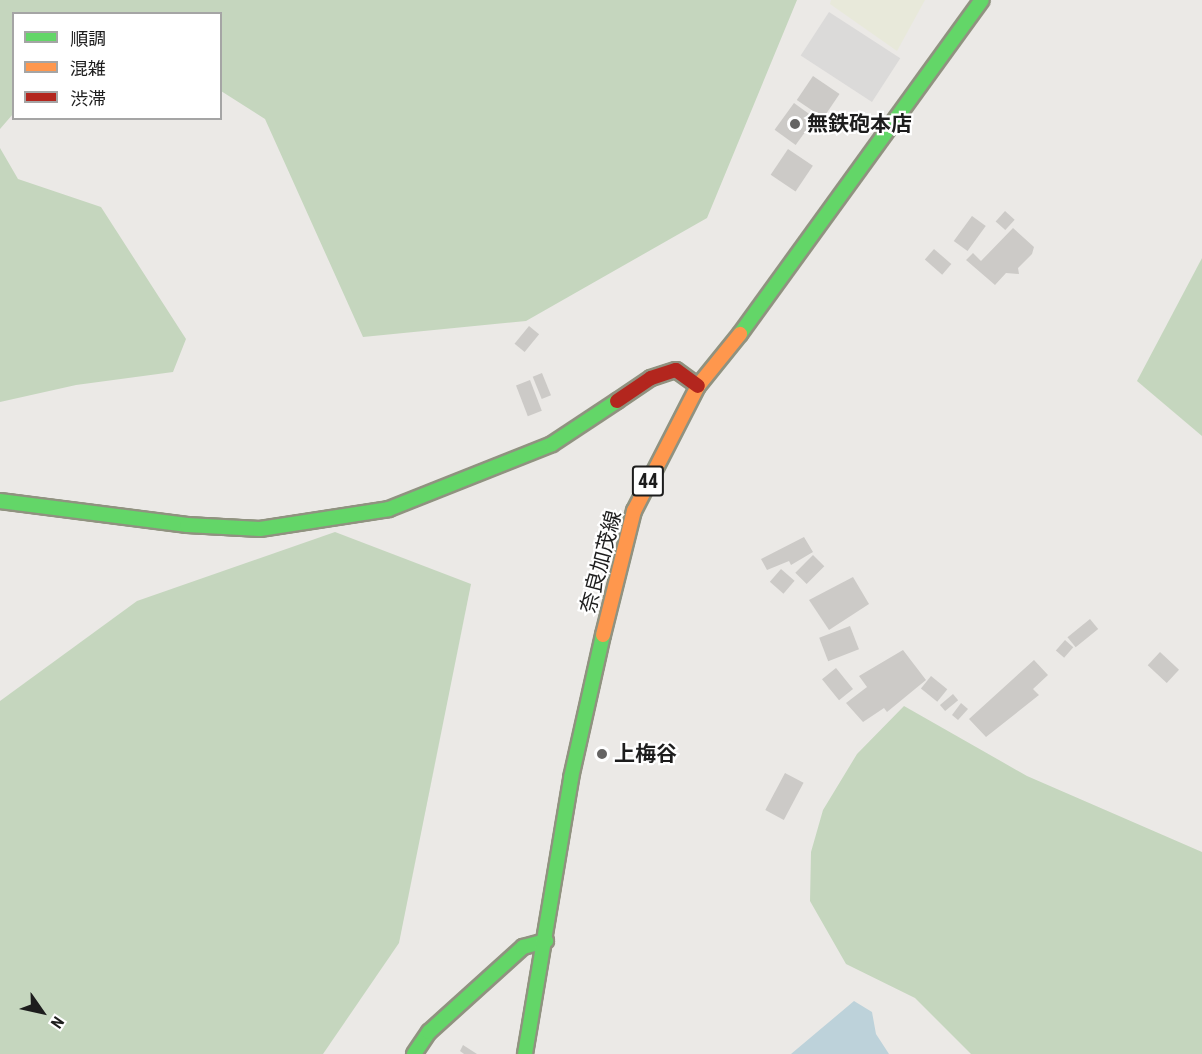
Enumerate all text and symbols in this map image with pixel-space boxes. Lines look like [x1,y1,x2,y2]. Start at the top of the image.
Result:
legend [12,12,222,120]
text: 順調 [70,28,106,49]
text: 混雑 [70,58,106,79]
text: 渋滞 [70,88,106,109]
place label: 無鉄砲本店 [807,111,912,137]
marker: 無鉄砲本店 [788,117,802,131]
road number: 44 [632,464,664,498]
street label: 奈良加茂線 [575,508,627,616]
place label: 上梅谷 [614,741,677,767]
marker: 上梅谷 [595,747,609,761]
north arrow [12,982,72,1042]
text: N [47,1013,68,1032]

